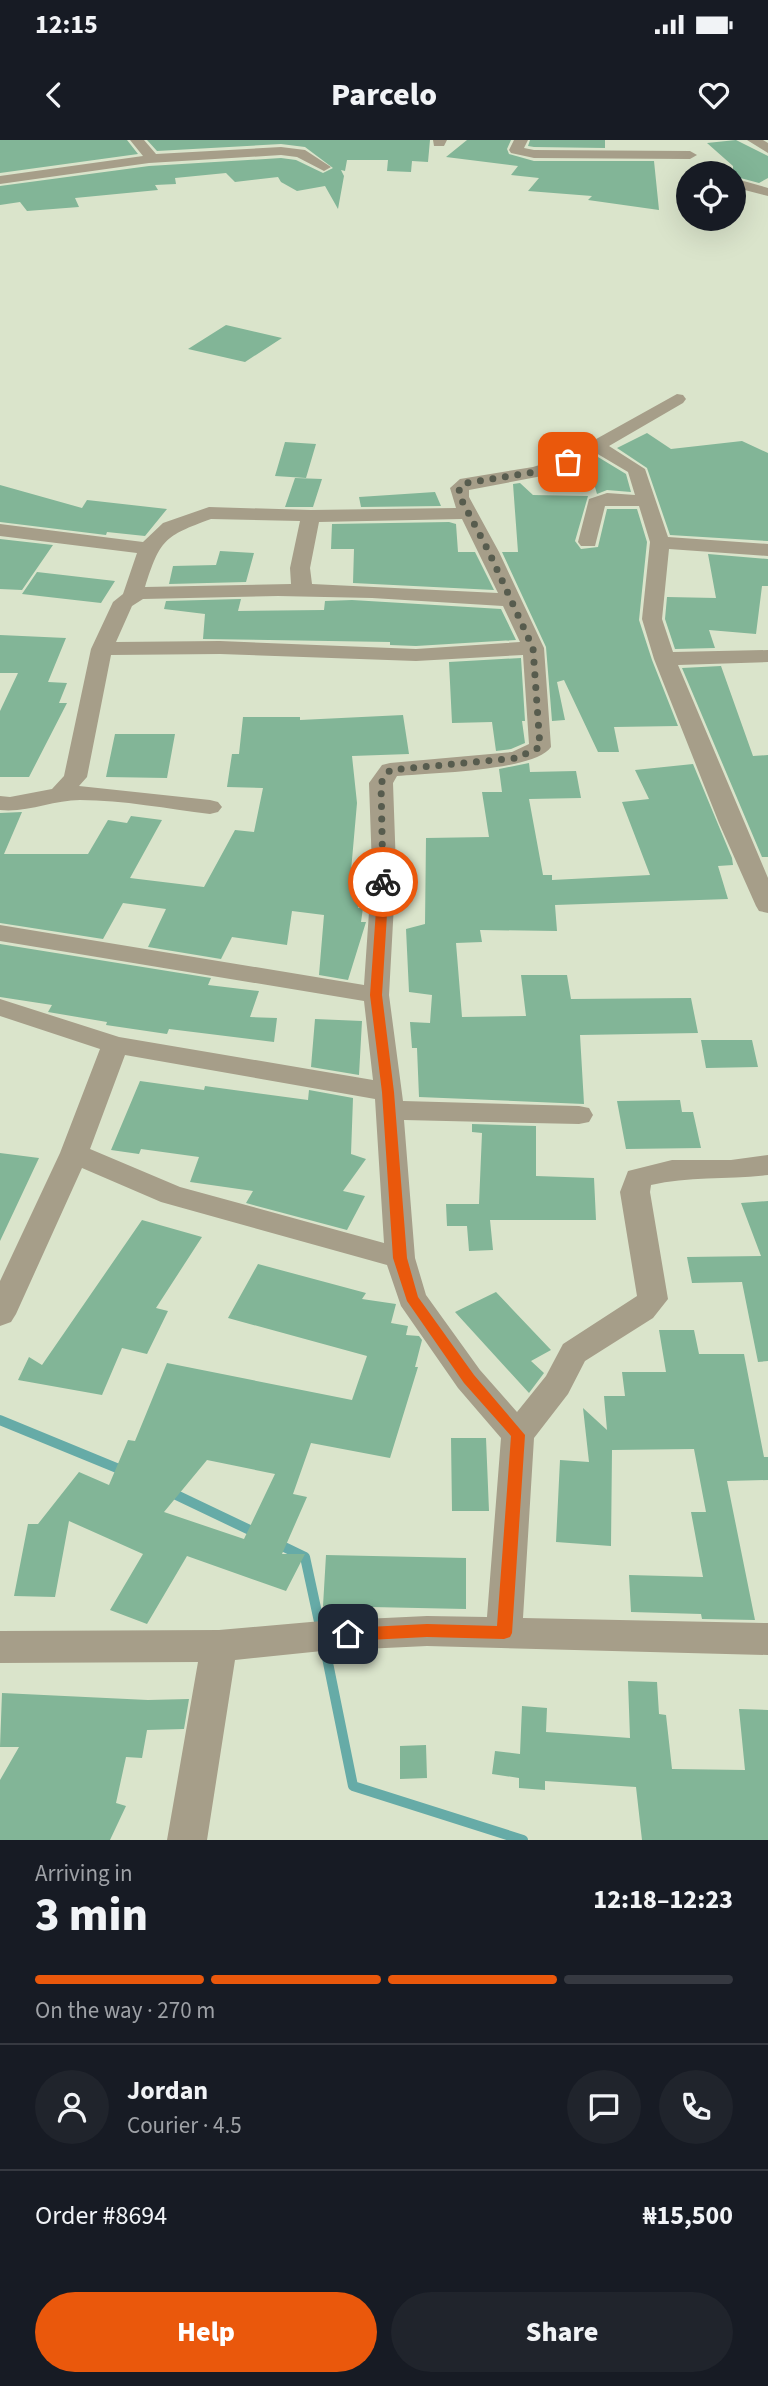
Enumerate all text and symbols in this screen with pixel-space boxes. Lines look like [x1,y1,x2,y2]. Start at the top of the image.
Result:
text: 12:15 [35,6,98,43]
text: Parcelo [331,72,437,118]
icon: back [35,76,73,114]
icon: heart [695,76,733,114]
map controls [676,161,746,231]
button: locate [676,161,746,231]
pin [538,432,598,492]
icon: bag [549,443,587,481]
courier [348,847,418,917]
icon: bike [364,863,402,901]
pin [318,1604,378,1664]
icon: home [329,1615,367,1653]
text: Arriving in [35,1857,133,1890]
text: 12:18–12:23 [593,1881,733,1918]
text: 3 min [35,1883,148,1948]
text: On the way · 270 m [35,1994,215,2027]
button: person [35,2070,109,2144]
button: chat [567,2070,641,2144]
button: phone [659,2070,733,2144]
text: Jordan [127,2072,208,2109]
text: Courier · 4.5 [127,2109,242,2142]
text: Order #8694 [35,2197,167,2234]
text: ₦15,500 [643,2197,733,2234]
button: Help [35,2292,377,2372]
button: Share [391,2292,733,2372]

